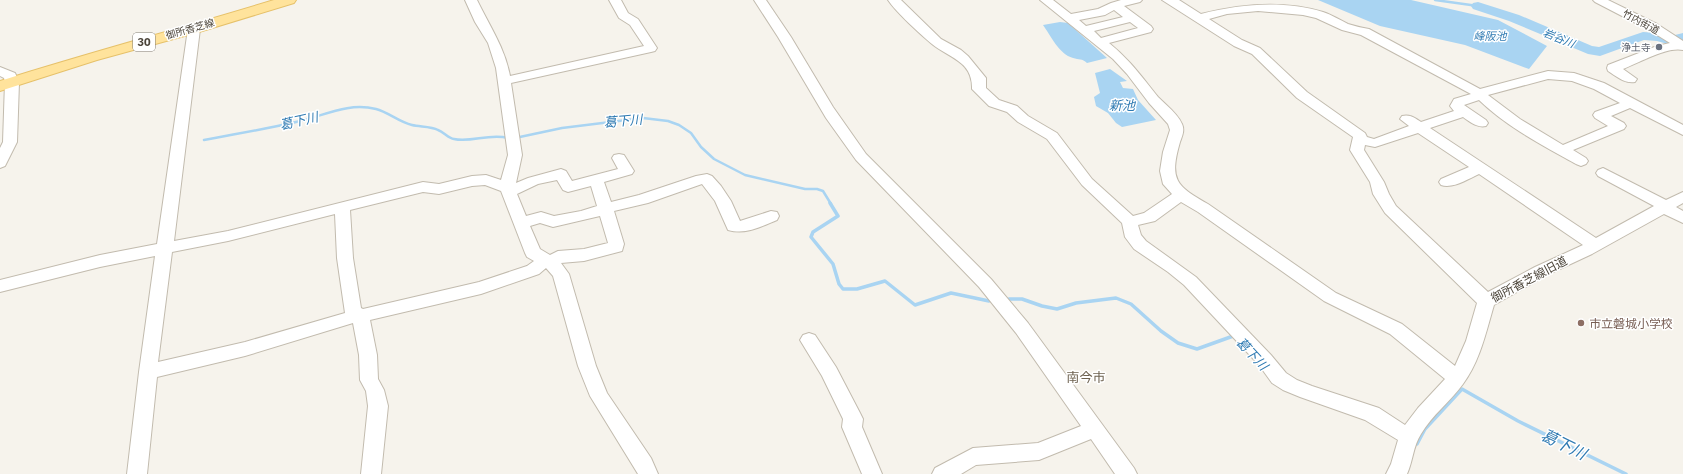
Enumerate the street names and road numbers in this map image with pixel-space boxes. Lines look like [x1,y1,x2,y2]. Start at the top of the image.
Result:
street label: 竹内街道 [1620,7,1662,37]
street label: 御所香芝線 [164,16,216,42]
road number: 30 [133,33,155,51]
street label: 御所香芝線旧道 [1488,253,1570,305]

